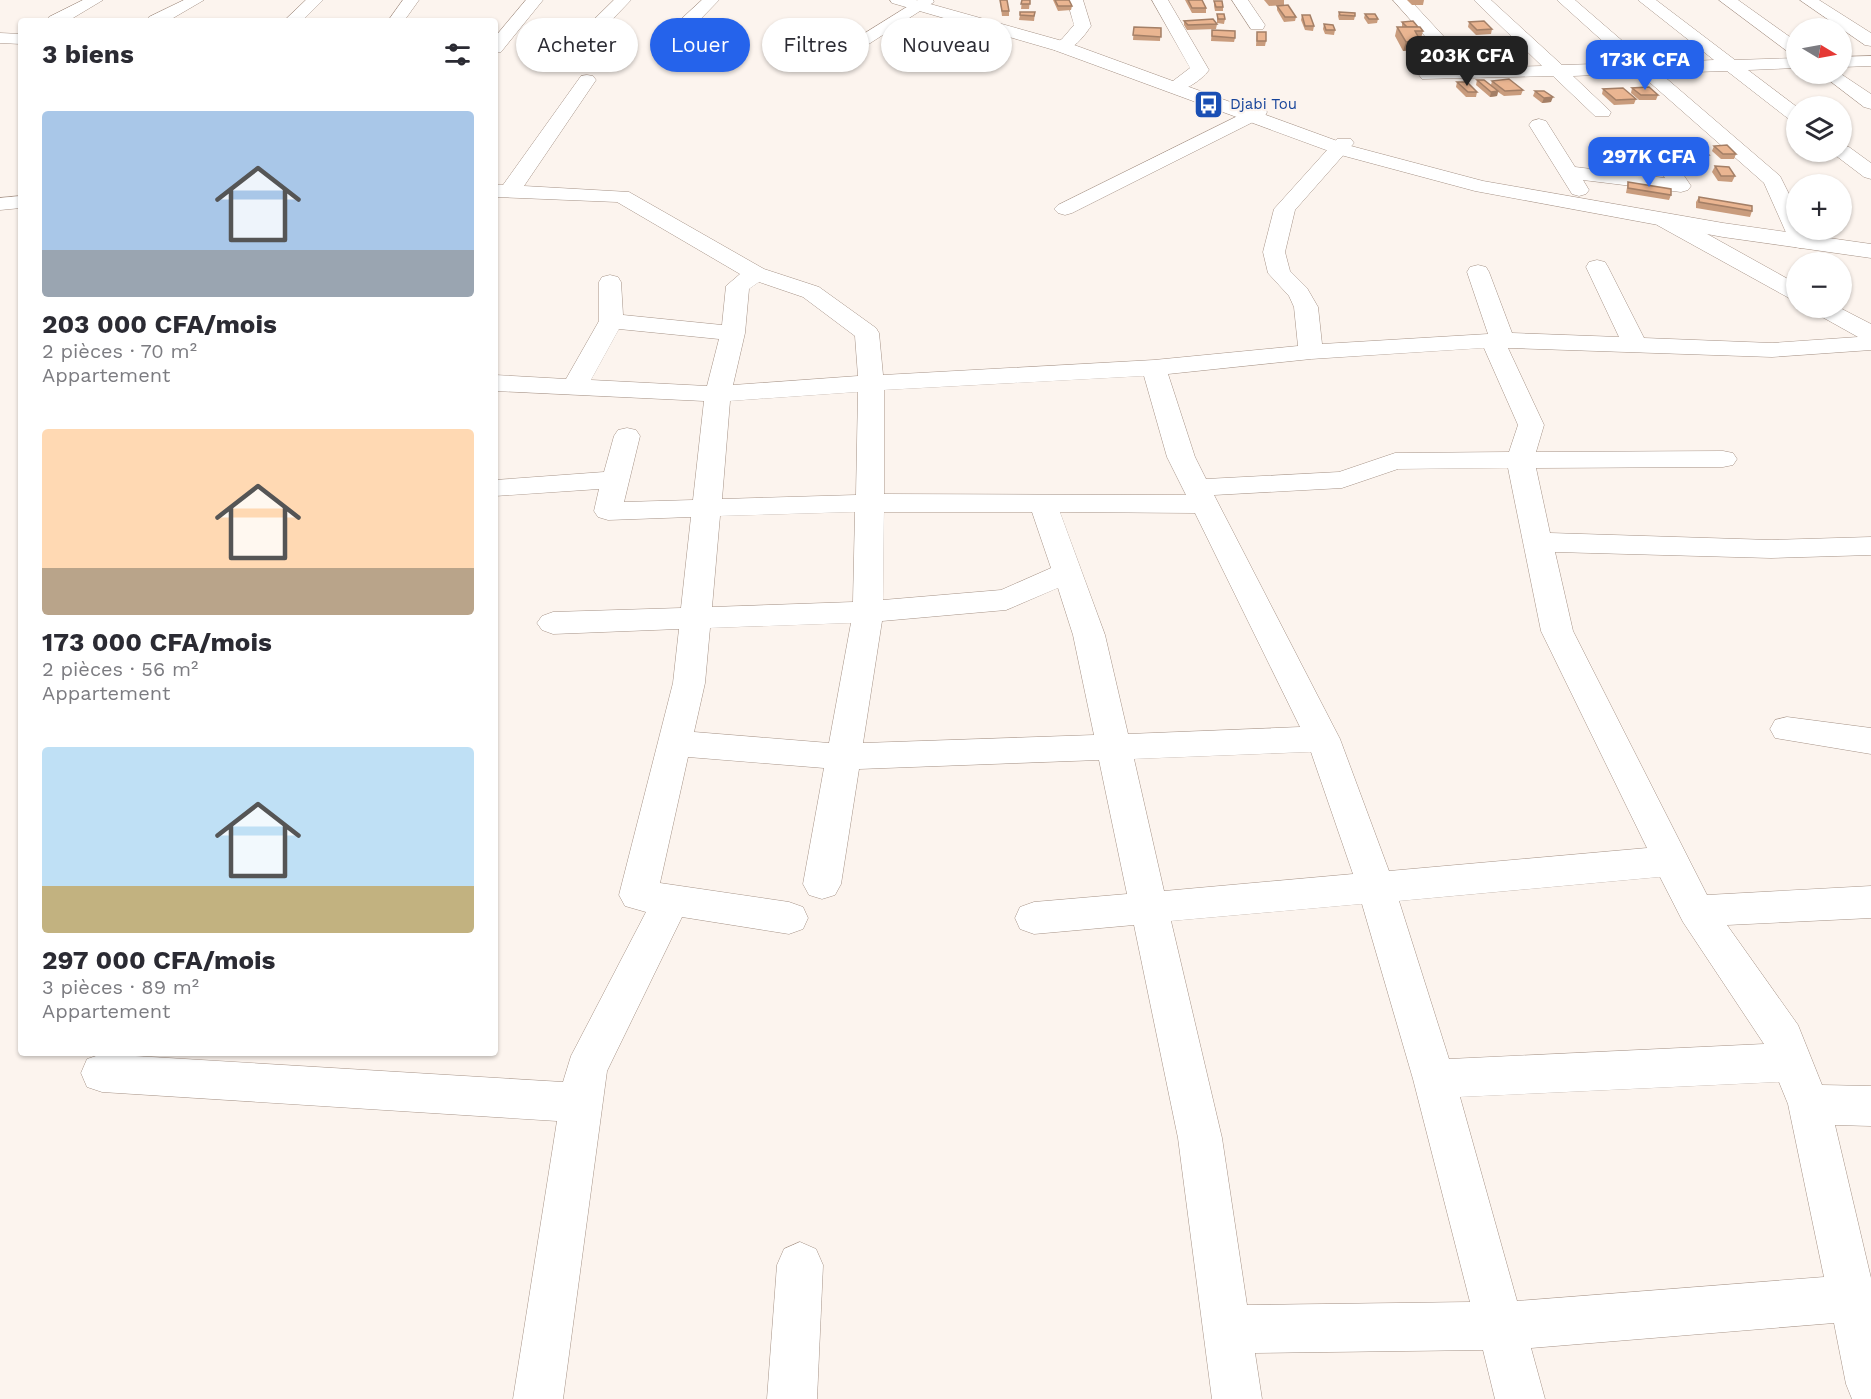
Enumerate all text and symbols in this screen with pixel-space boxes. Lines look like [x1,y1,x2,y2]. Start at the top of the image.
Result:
chip: Acheter [516,18,638,72]
chip: Louer [650,18,750,72]
chip: Filtres [762,18,869,72]
chip: Nouveau [881,18,1012,72]
north arrow [1786,18,1852,84]
map controls [1786,18,1852,318]
pin: 203K CFA [1405,36,1529,87]
icon: filters [441,38,474,71]
text: 3 biens [42,39,134,69]
pin: 173K CFA [1583,40,1707,91]
text: 203K CFA [1420,43,1514,67]
text: 173K CFA [1600,47,1690,71]
bus stop icon: Djabi Tou [1193,88,1225,120]
place label: Djabi Tou [1230,95,1297,113]
button: layers [1786,96,1852,162]
pin: 297K CFA [1587,137,1711,188]
text: 297K CFA [1602,144,1696,168]
icon: home [204,150,312,258]
button: + [1786,174,1852,240]
button: − [1786,252,1852,318]
text: 203 000 CFA/mois [42,309,277,339]
text: 2 pièces · 70 m² [42,339,197,363]
text: Appartement [42,363,170,387]
icon: home [204,468,312,576]
text: 173 000 CFA/mois [42,627,272,657]
text: 2 pièces · 56 m² [42,657,198,681]
text: Appartement [42,681,170,705]
icon: home [204,786,312,894]
text: 297 000 CFA/mois [42,945,275,975]
text: 3 pièces · 89 m² [42,975,199,999]
text: Appartement [42,999,170,1023]

